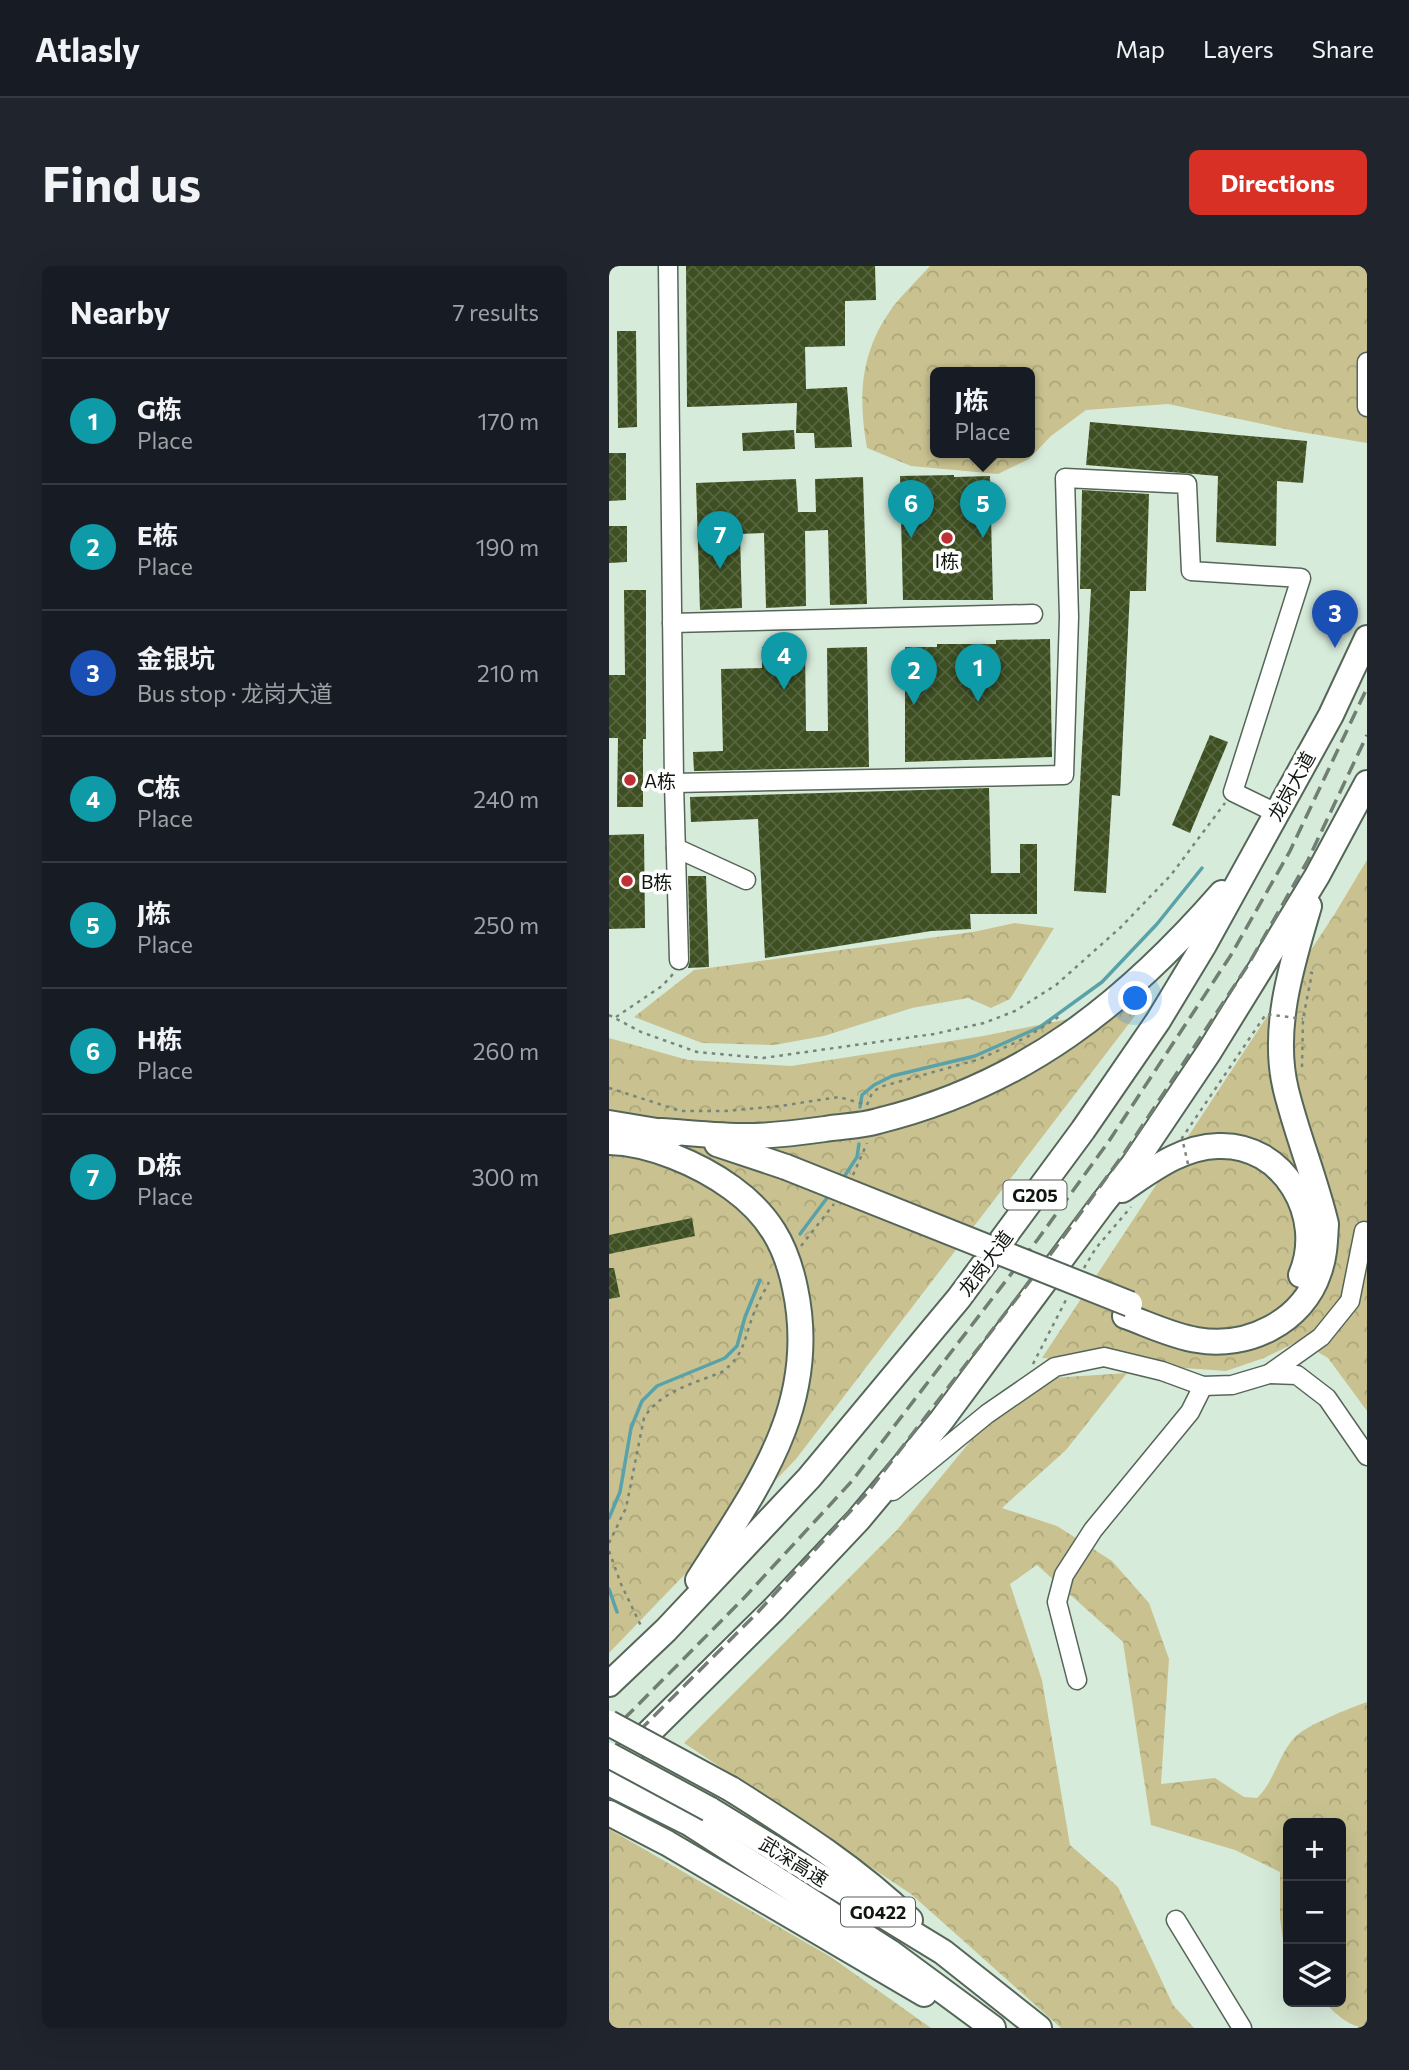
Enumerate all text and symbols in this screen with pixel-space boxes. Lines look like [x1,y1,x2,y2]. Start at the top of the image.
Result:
text: Atlasly [35,28,140,69]
text: Map [1116,34,1165,63]
text: Layers [1203,34,1274,63]
text: Share [1312,34,1374,63]
button: Directions [1189,150,1367,215]
text: Find us [42,152,201,212]
text: Nearby [70,293,170,330]
text: 7 results [452,298,539,326]
popup [930,367,1035,458]
text: J栋 [955,384,989,415]
text: G栋 [137,393,182,424]
text: 1 [88,407,98,435]
text: 170 m [478,407,539,435]
text: Place [955,417,1010,445]
text: Place [137,426,193,454]
pin: 6 [888,480,934,538]
pin: 5 [960,480,1006,538]
pin: 7 [697,511,743,569]
text: E栋 [137,519,179,550]
marker: I栋 [939,530,955,546]
text: 2 [86,533,100,561]
text: 190 m [476,533,539,561]
place label: I栋 [935,549,959,572]
text: Place [137,552,193,580]
pin: 3 [1312,590,1358,648]
pin: 4 [761,632,807,690]
text: 金银坑 [137,642,215,673]
pin: 1 [955,644,1001,702]
pin: 2 [891,647,937,705]
text: 3 [86,659,100,687]
text: 210 m [477,659,539,687]
text: Bus stop · 龙岗大道 [137,679,333,707]
street label: 龙岗大道 [1263,747,1319,825]
place label: A栋 [644,769,676,792]
text: C栋 [137,771,181,802]
marker: A栋 [622,772,638,788]
text: 4 [86,785,100,813]
text: 240 m [473,785,539,813]
text: Place [137,804,193,832]
place label: B栋 [641,870,672,893]
marker: B栋 [619,873,635,889]
text: J栋 [137,897,171,928]
text: 5 [86,911,100,939]
text: 250 m [474,911,539,939]
text: Place [137,930,193,958]
your location [1118,981,1152,1015]
text: H栋 [137,1023,183,1054]
text: 6 [86,1037,100,1065]
text: 260 m [473,1037,539,1065]
text: Place [137,1056,193,1084]
text: D栋 [137,1149,182,1180]
text: 7 [87,1163,99,1191]
text: 300 m [471,1163,539,1191]
road number: G205 [1003,1180,1067,1210]
text: Place [137,1182,193,1210]
street label: 龙岗大道 [953,1226,1017,1300]
map controls [1283,1818,1346,2007]
button: + [1283,1818,1346,1881]
street label: 武深高速 [756,1831,832,1891]
button: − [1283,1881,1346,1944]
road number: G0422 [841,1898,915,1926]
button: layers [1283,1944,1346,2007]

